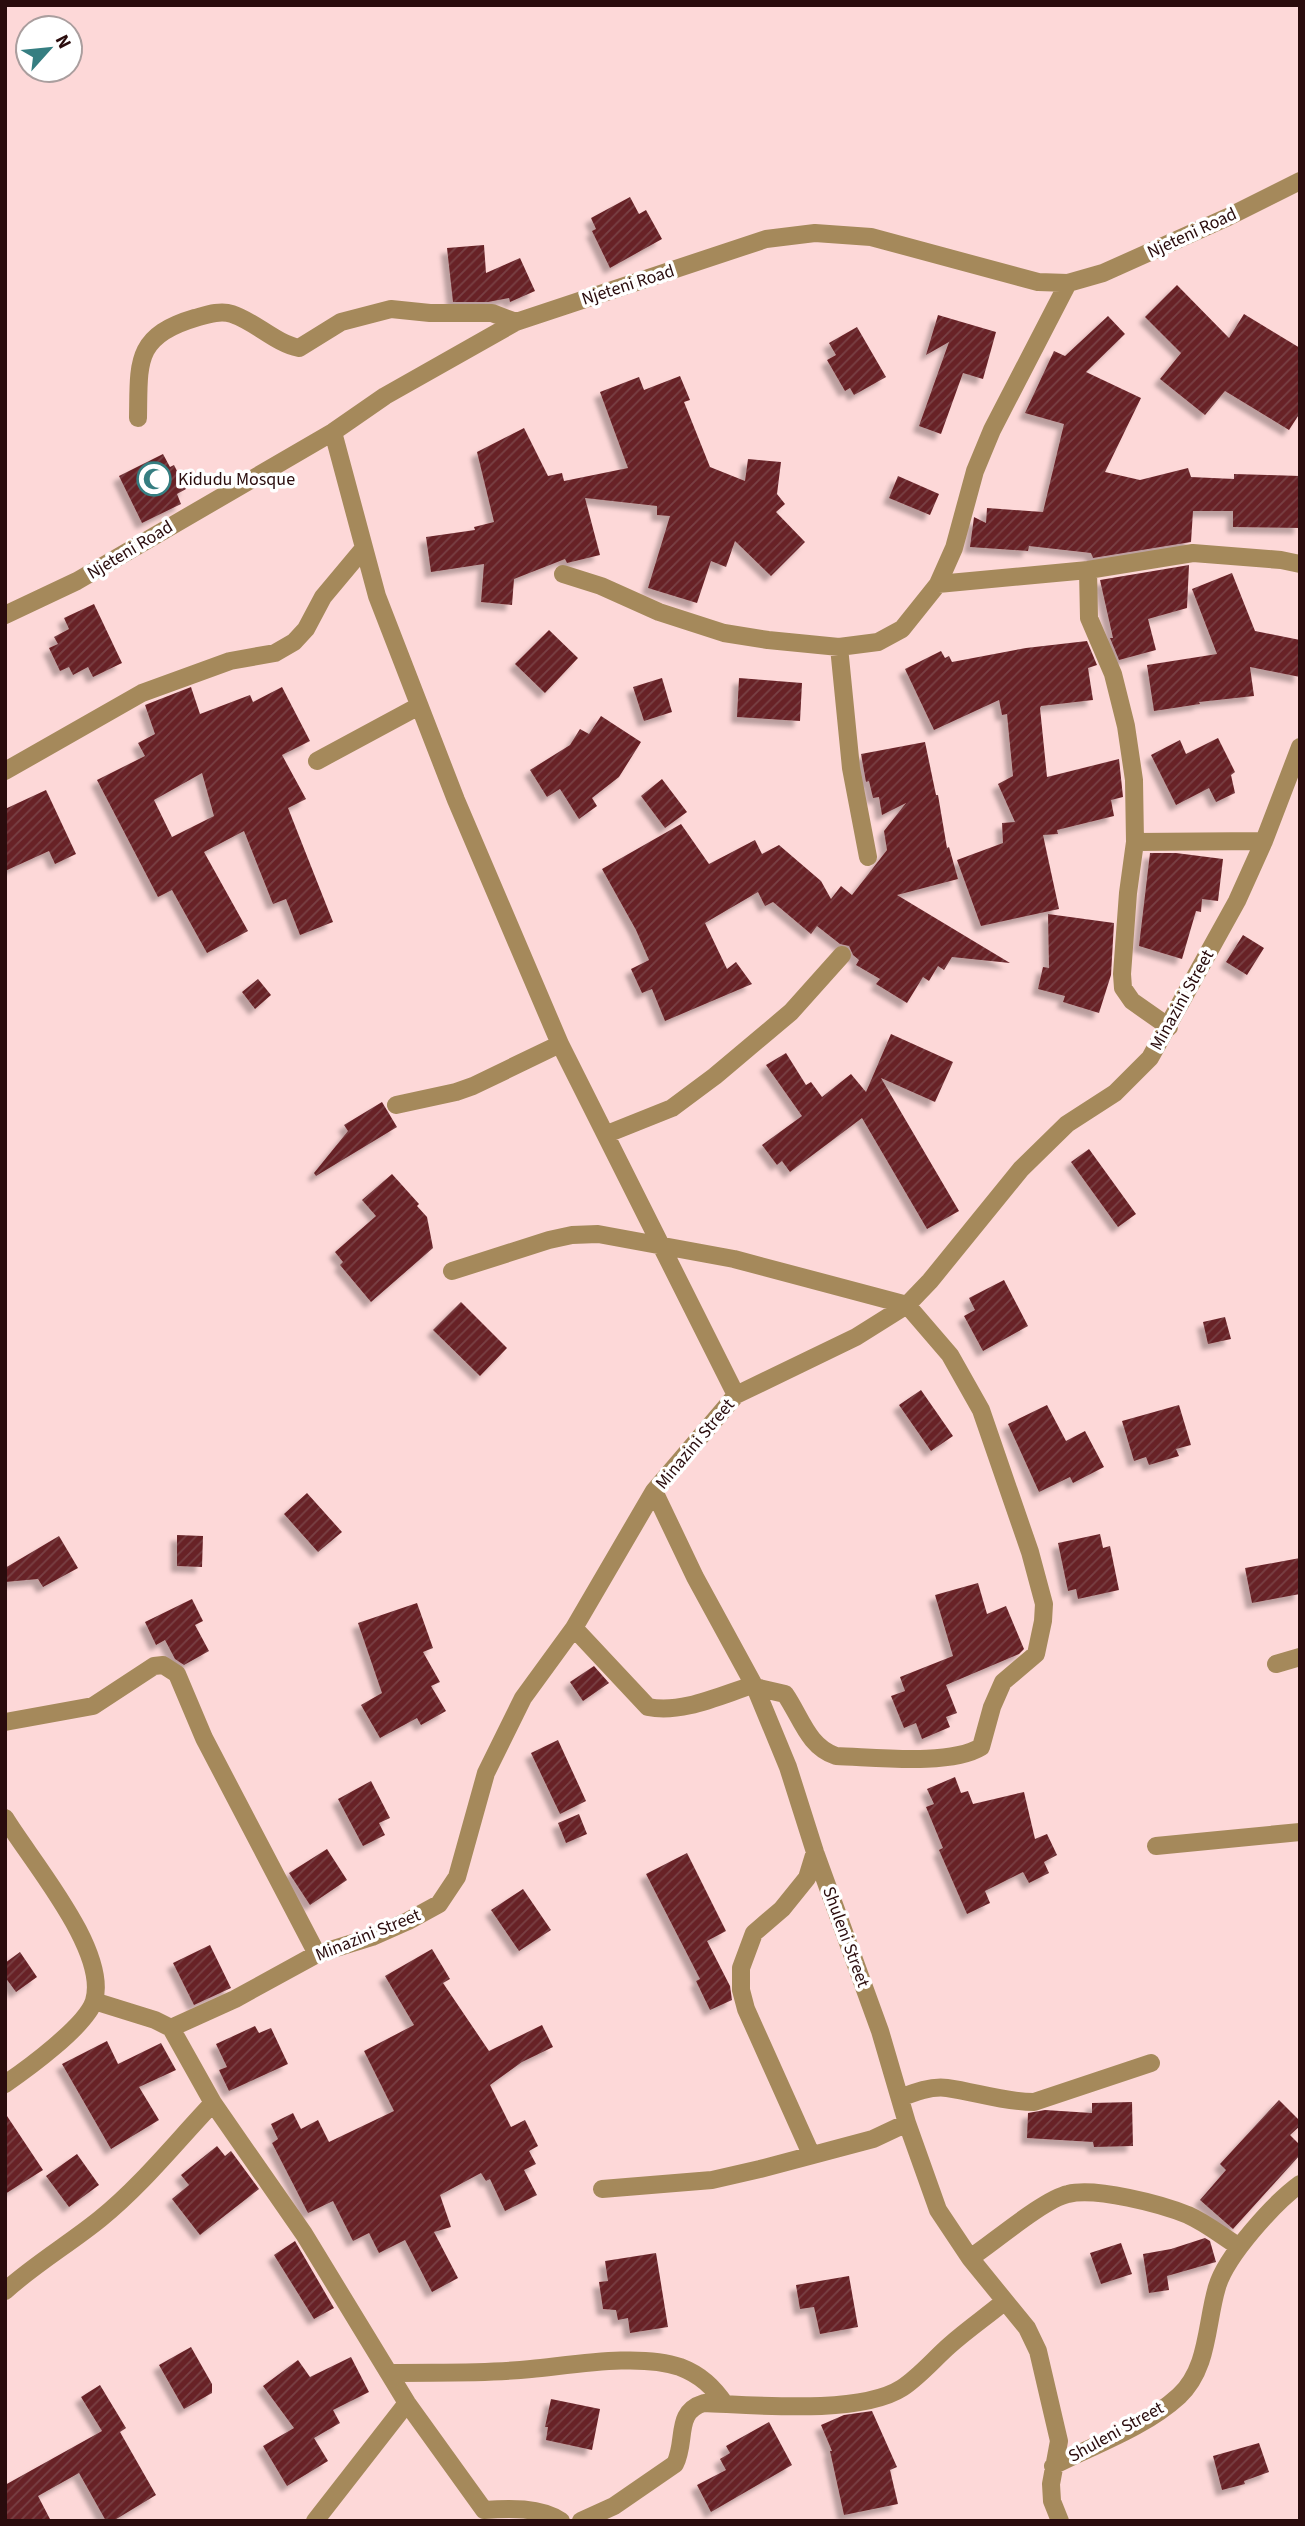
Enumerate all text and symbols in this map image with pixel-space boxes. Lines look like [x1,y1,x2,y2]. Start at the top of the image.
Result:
north arrow [14,14,84,84]
text: N [48,30,78,54]
street label: Njeteni Road [1143,201,1241,265]
street label: Njeteni Road [578,258,678,312]
mosque icon: Kidudu Mosque [135,460,173,498]
place label: Kidudu Mosque [178,467,295,492]
street label: Njeteni Road [82,515,178,585]
street label: Minazini Street [1144,945,1220,1055]
street label: Minazini Street [650,1393,740,1495]
street label: Shuleni Street [816,1883,876,1991]
street label: Minazini Street [312,1903,424,1967]
street label: Shuleni Street [1064,2395,1168,2469]

